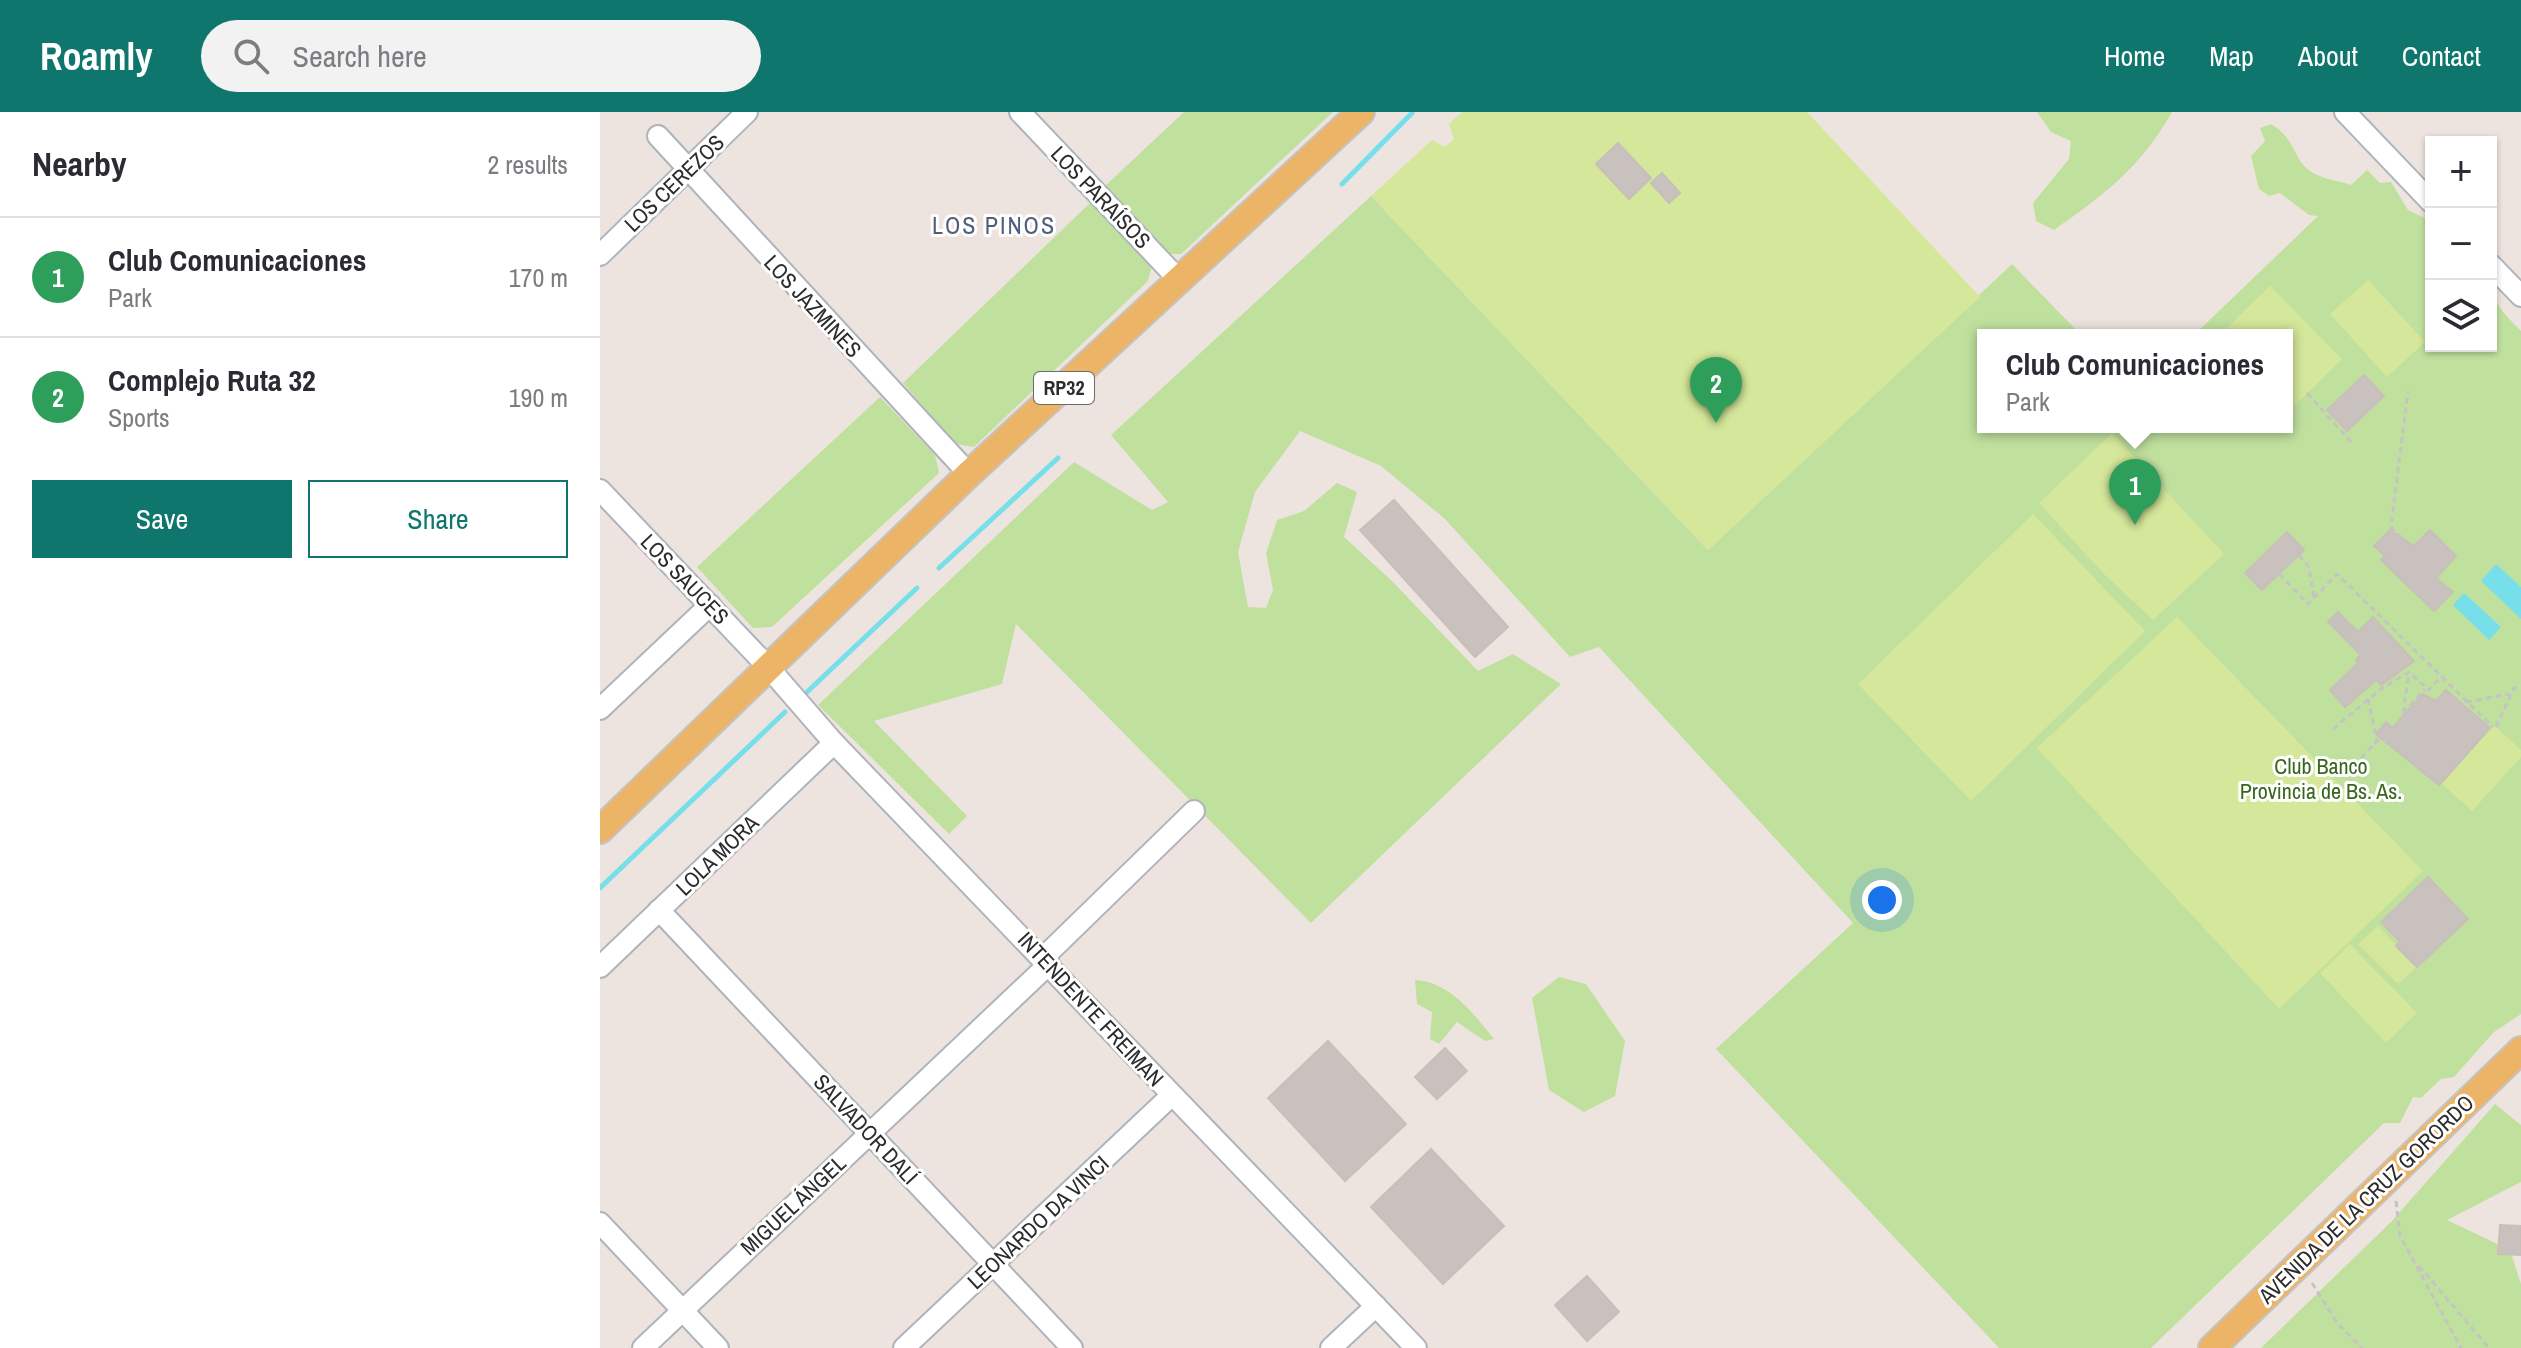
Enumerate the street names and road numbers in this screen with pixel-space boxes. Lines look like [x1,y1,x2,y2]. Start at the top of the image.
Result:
street label: LOS CEREZOS [617,128,731,238]
street label: LOS PARAÍSOS [1044,139,1158,255]
street label: LOS JAZMINES [758,248,868,364]
road number: RP32 [1034,372,1094,404]
street label: LOS SAUCES [634,527,736,631]
street label: LOLA MORA [669,807,766,902]
street label: INTENDENTE FREIMAN [1011,925,1171,1093]
street label: SALVADOR DALÍ [807,1067,925,1191]
street label: AVENIDA DE LA CRUZ GORORDO [2251,1088,2480,1311]
street label: MIGUEL ÁNGEL [734,1148,852,1262]
street label: LEONARDO DA VINCI [961,1148,1115,1296]

